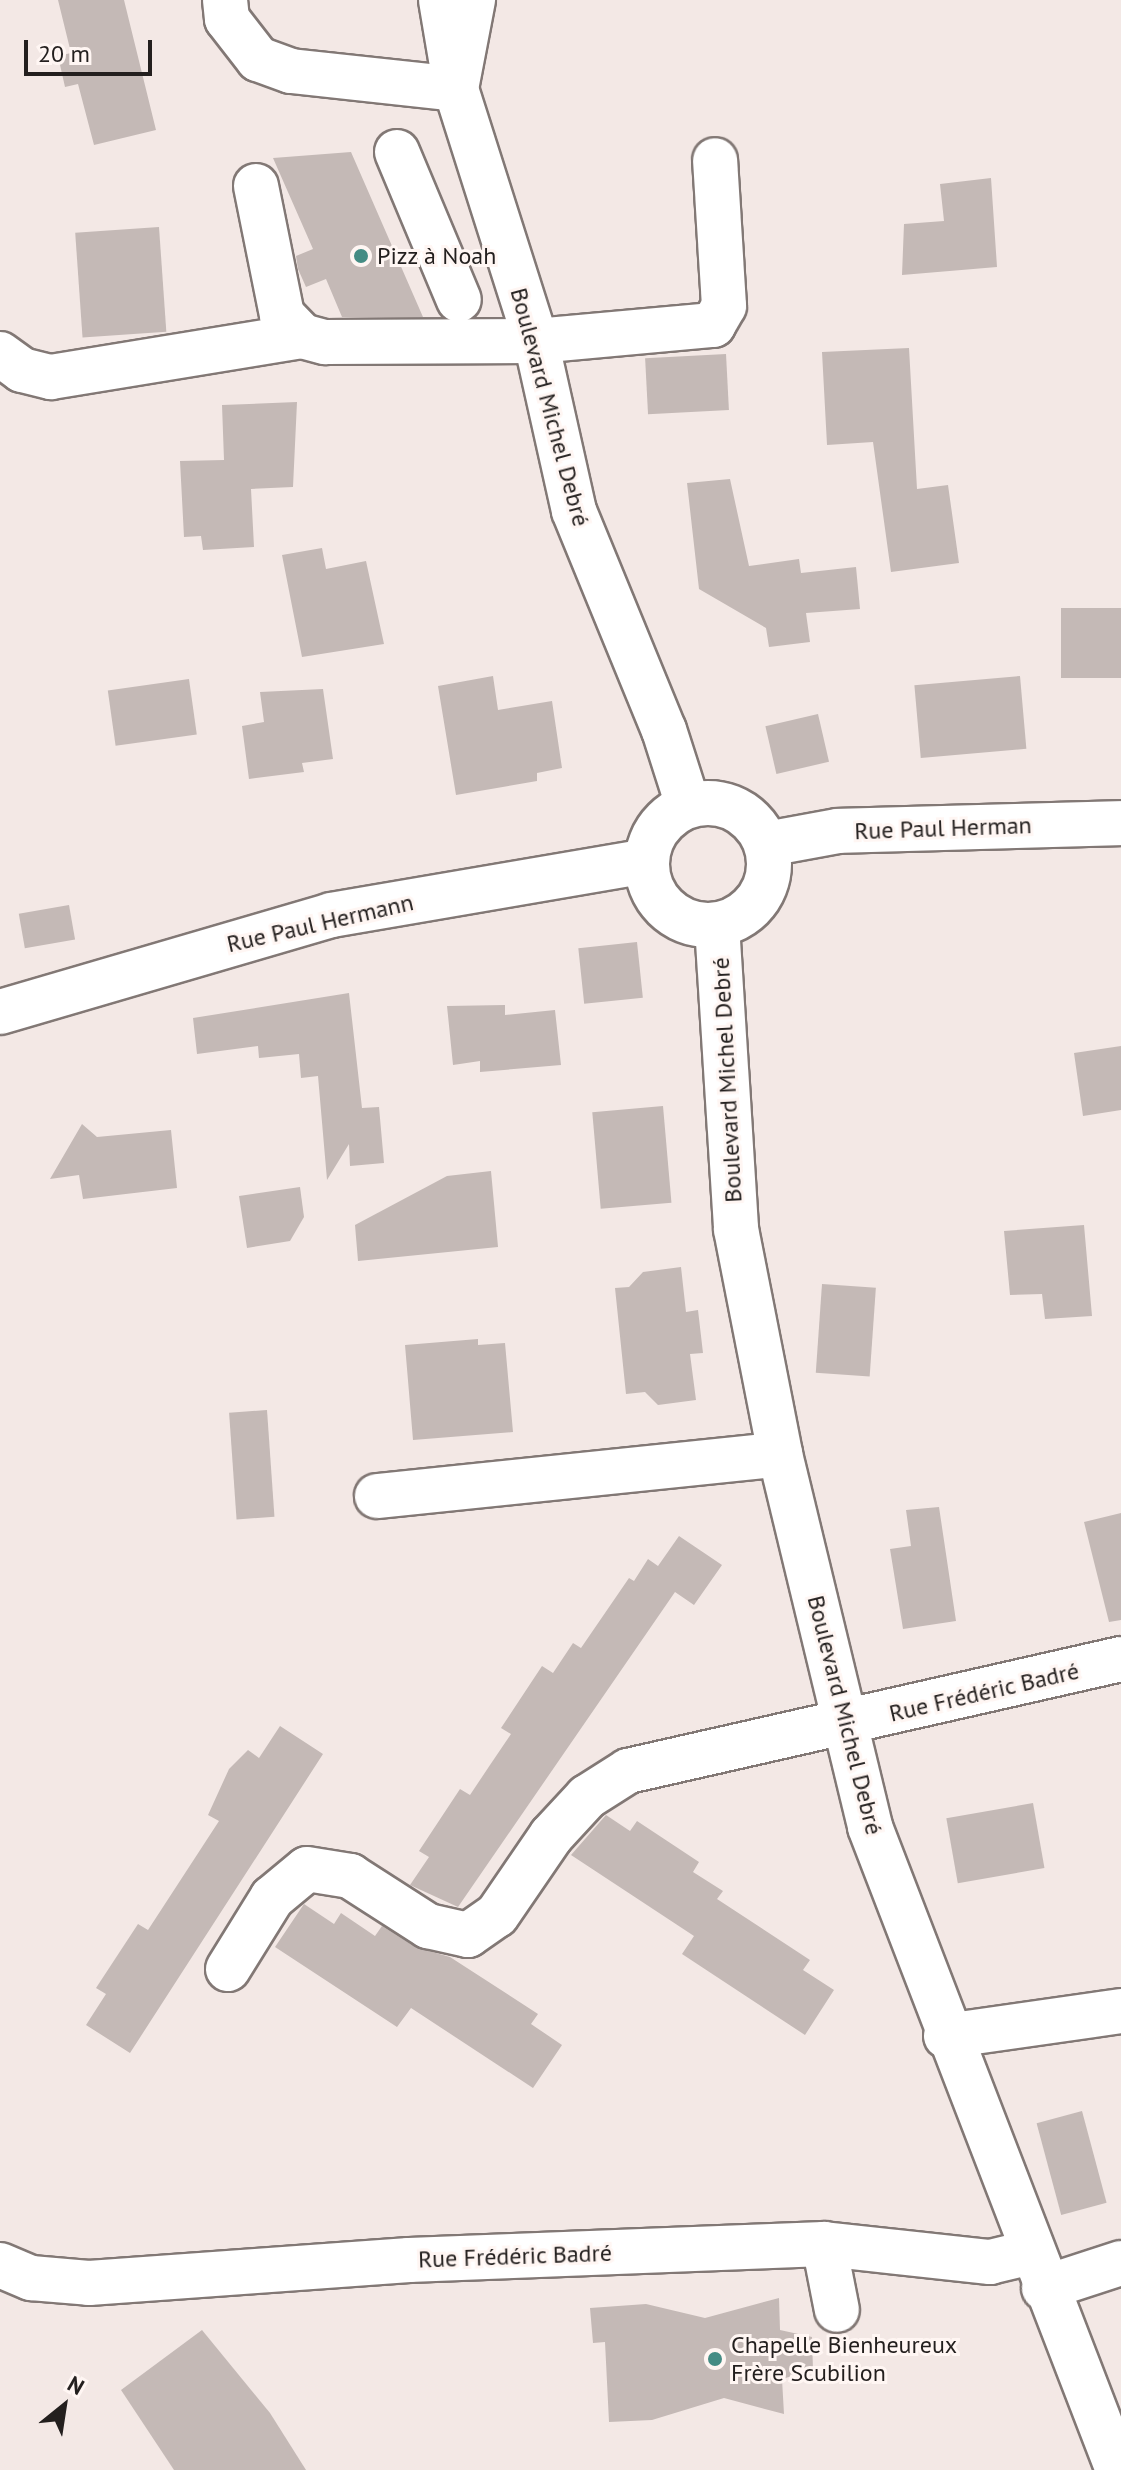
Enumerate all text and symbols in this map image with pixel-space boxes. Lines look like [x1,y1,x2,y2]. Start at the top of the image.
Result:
scale bar [28,24,156,74]
text: 20 m [38,38,90,69]
place label: Pizz à Noah [377,242,497,270]
marker: Pizz à Noah [352,247,370,265]
street label: Boulevard Michel Debré [504,285,596,529]
street label: Rue Paul Herman [854,811,1032,845]
street label: Rue Paul Hermann [224,888,416,958]
street label: Boulevard Michel Debré [706,957,748,1203]
street label: Boulevard Michel Debré [801,1592,889,1838]
street label: Rue Frédéric Badré [886,1656,1082,1728]
street label: Rue Frédéric Badré [417,2238,613,2274]
place label: Chapelle Bienheureux Frère Scubilion [731,2331,957,2387]
marker: Chapelle Bienheureux Frère Scubilion [706,2350,724,2368]
north arrow [24,2366,104,2446]
text: N [63,2369,89,2401]

